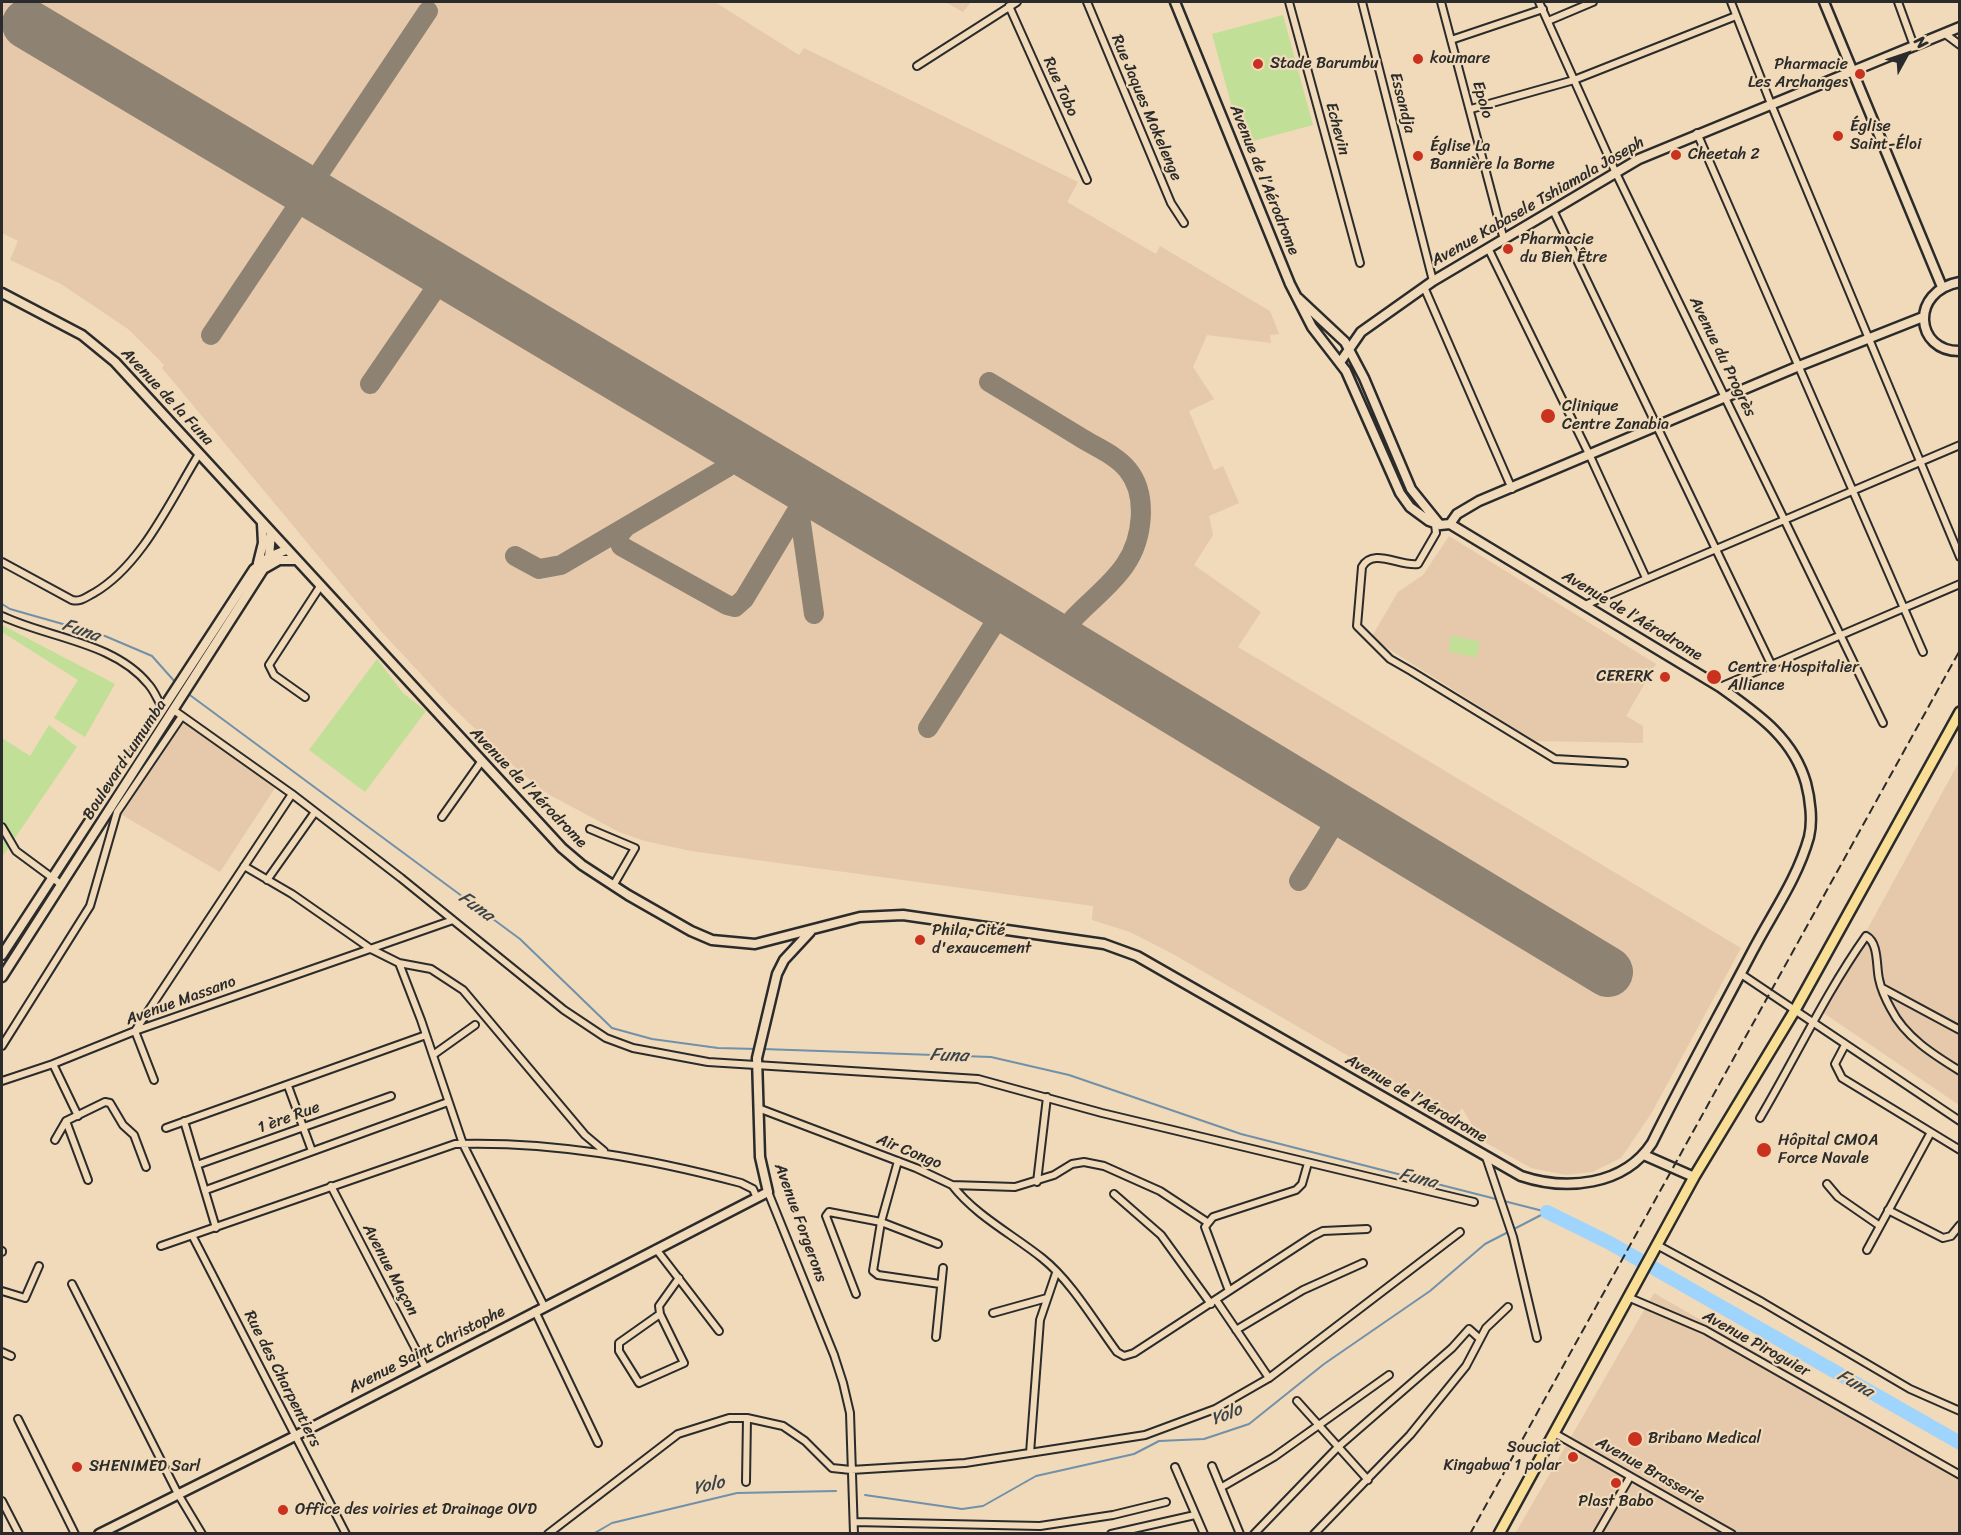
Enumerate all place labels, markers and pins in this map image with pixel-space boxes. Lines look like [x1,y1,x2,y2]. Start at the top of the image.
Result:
place label: koumare [1430,49,1490,69]
marker: koumare [1411,52,1425,66]
place label: Stade Barumbu [1270,54,1379,74]
place label: Pharmacie Les Archanges [1748,55,1848,93]
marker: Stade Barumbu [1251,57,1265,71]
marker: Pharmacie Les Archanges [1853,67,1867,81]
place label: Église Saint-Éloi [1850,117,1921,155]
marker: Église Saint-Éloi [1831,129,1845,143]
place label: Église La Bannière la Borne [1430,137,1555,175]
place label: Cheetah 2 [1688,145,1760,165]
marker: Cheetah 2 [1669,148,1683,162]
marker: Église La Bannière la Borne [1411,149,1425,163]
place label: Pharmacie du Bien Être [1520,230,1607,268]
marker: Pharmacie du Bien Être [1501,242,1515,256]
place label: Clinique Centre Zanabia [1562,397,1669,435]
marker: Clinique Centre Zanabia [1539,407,1557,425]
place label: Centre Hospitalier Alliance [1728,658,1859,696]
place label: CERERK [1596,667,1653,687]
marker: Centre Hospitalier Alliance [1705,668,1723,686]
marker: CERERK [1658,670,1672,684]
place label: Phila, Cité d'exaucement [932,921,1031,959]
marker: Phila, Cité d'exaucement [913,933,927,947]
place label: Hôpital CMOA Force Navale [1778,1131,1878,1169]
marker: Hôpital CMOA Force Navale [1755,1141,1773,1159]
place label: Bribano Medical [1648,1429,1761,1449]
marker: Bribano Medical [1626,1430,1644,1448]
place label: Souciat Kingabwa 1 polar [1444,1438,1561,1476]
marker: Souciat Kingabwa 1 polar [1566,1450,1580,1464]
place label: SHENIMED Sarl [89,1457,200,1477]
marker: SHENIMED Sarl [70,1460,84,1474]
marker: Plast Babo [1609,1476,1623,1490]
place label: Plast Babo [1578,1492,1654,1512]
place label: Office des voiries et Drainage OVD [295,1500,537,1520]
marker: Office des voiries et Drainage OVD [276,1503,290,1517]

